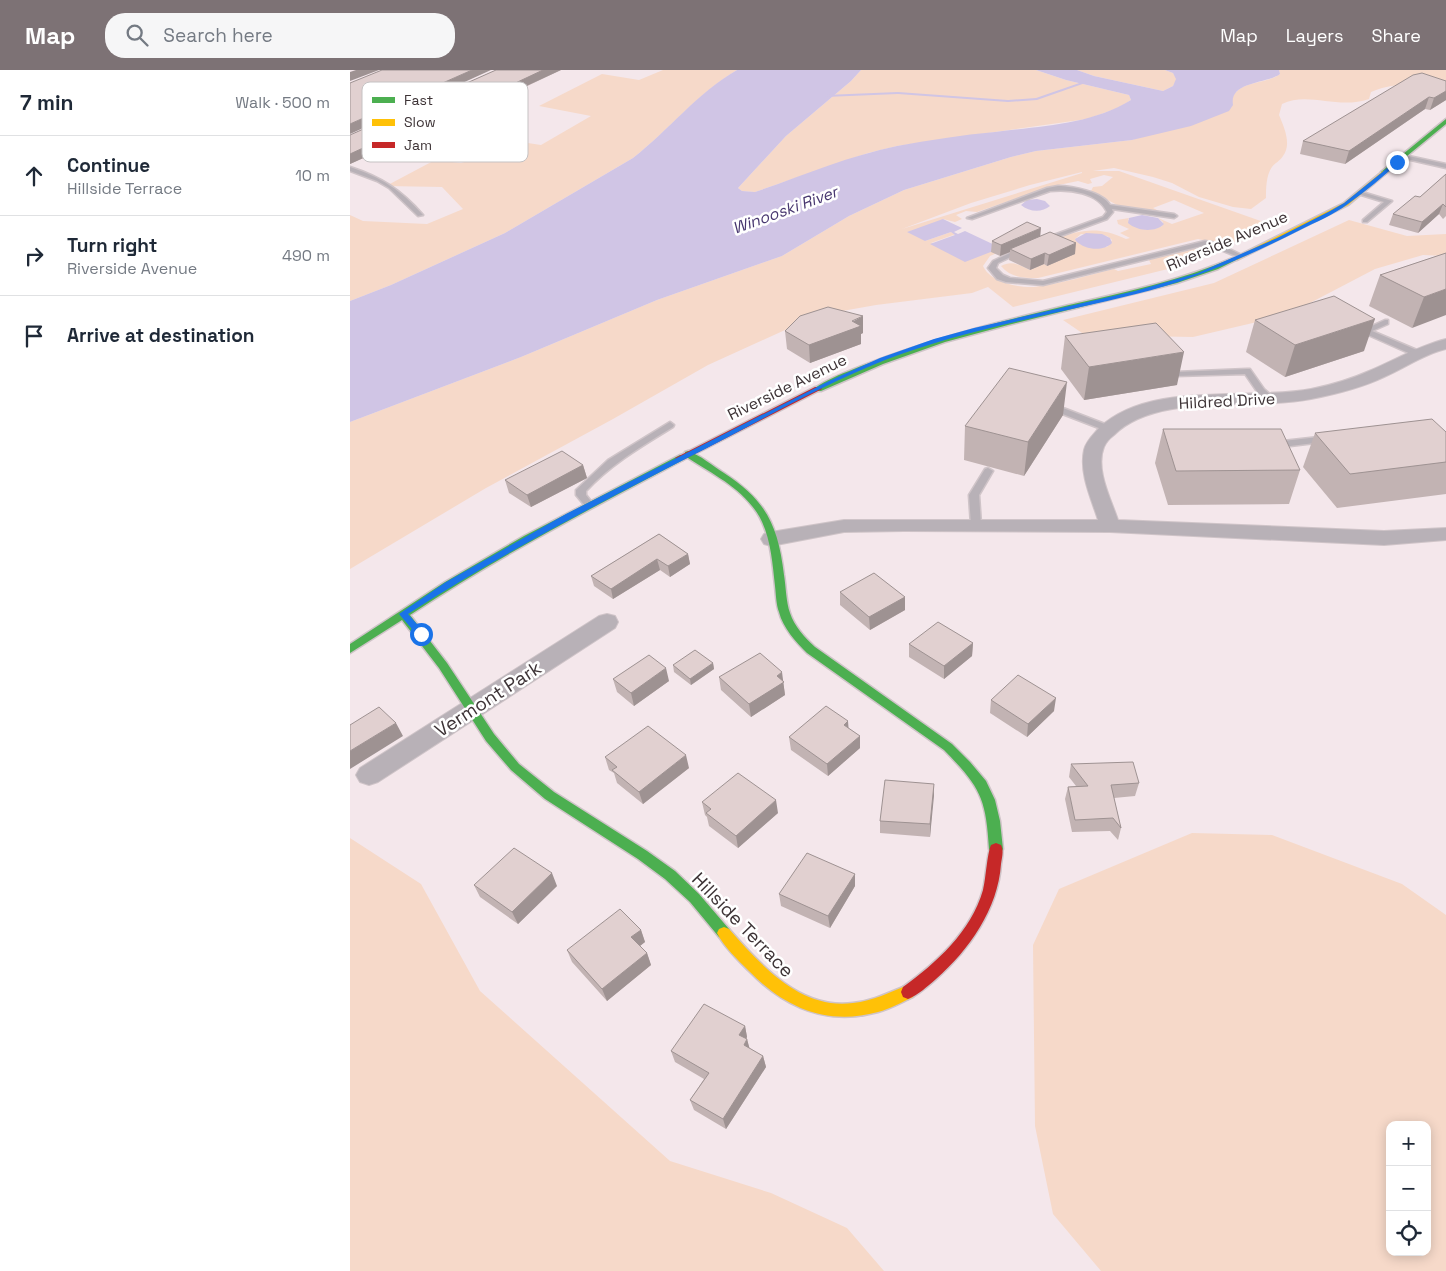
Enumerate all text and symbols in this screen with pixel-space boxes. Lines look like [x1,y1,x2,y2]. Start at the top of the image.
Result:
search box [105,13,455,58]
text: Map [25,20,75,51]
icon: search [123,21,151,49]
text: Search here [163,23,273,48]
text: Map [1220,24,1258,47]
text: Layers [1286,24,1343,47]
text: Share [1371,24,1421,47]
legend [362,82,528,162]
text: 7 min [20,89,73,116]
text: Fast [404,91,433,109]
text: Walk · 500 m [235,92,330,113]
text: Slow [404,113,436,131]
text: Jam [404,136,432,154]
route end [1386,151,1409,174]
text: Continue [67,153,150,178]
icon: ahead [20,162,48,190]
text: 10 m [295,165,330,186]
text: Hillside Terrace [67,178,182,199]
water label: Winooski River [730,181,842,239]
street label: Riverside Avenue [1163,206,1291,276]
text: Turn right [67,233,157,258]
icon: right [20,242,48,270]
text: 490 m [282,245,330,266]
text: Riverside Avenue [67,258,197,279]
icon: arrive [20,322,48,350]
text: Arrive at destination [67,323,255,348]
street label: Riverside Avenue [724,349,850,425]
street label: Hildred Drive [1178,388,1276,414]
route start [410,623,433,646]
street label: Vermont Park [430,655,546,743]
street label: Hillside Terrace [687,867,799,983]
map controls [1386,1121,1431,1256]
button: + [1386,1121,1431,1166]
button: − [1386,1166,1431,1211]
button: locate [1386,1211,1431,1256]

